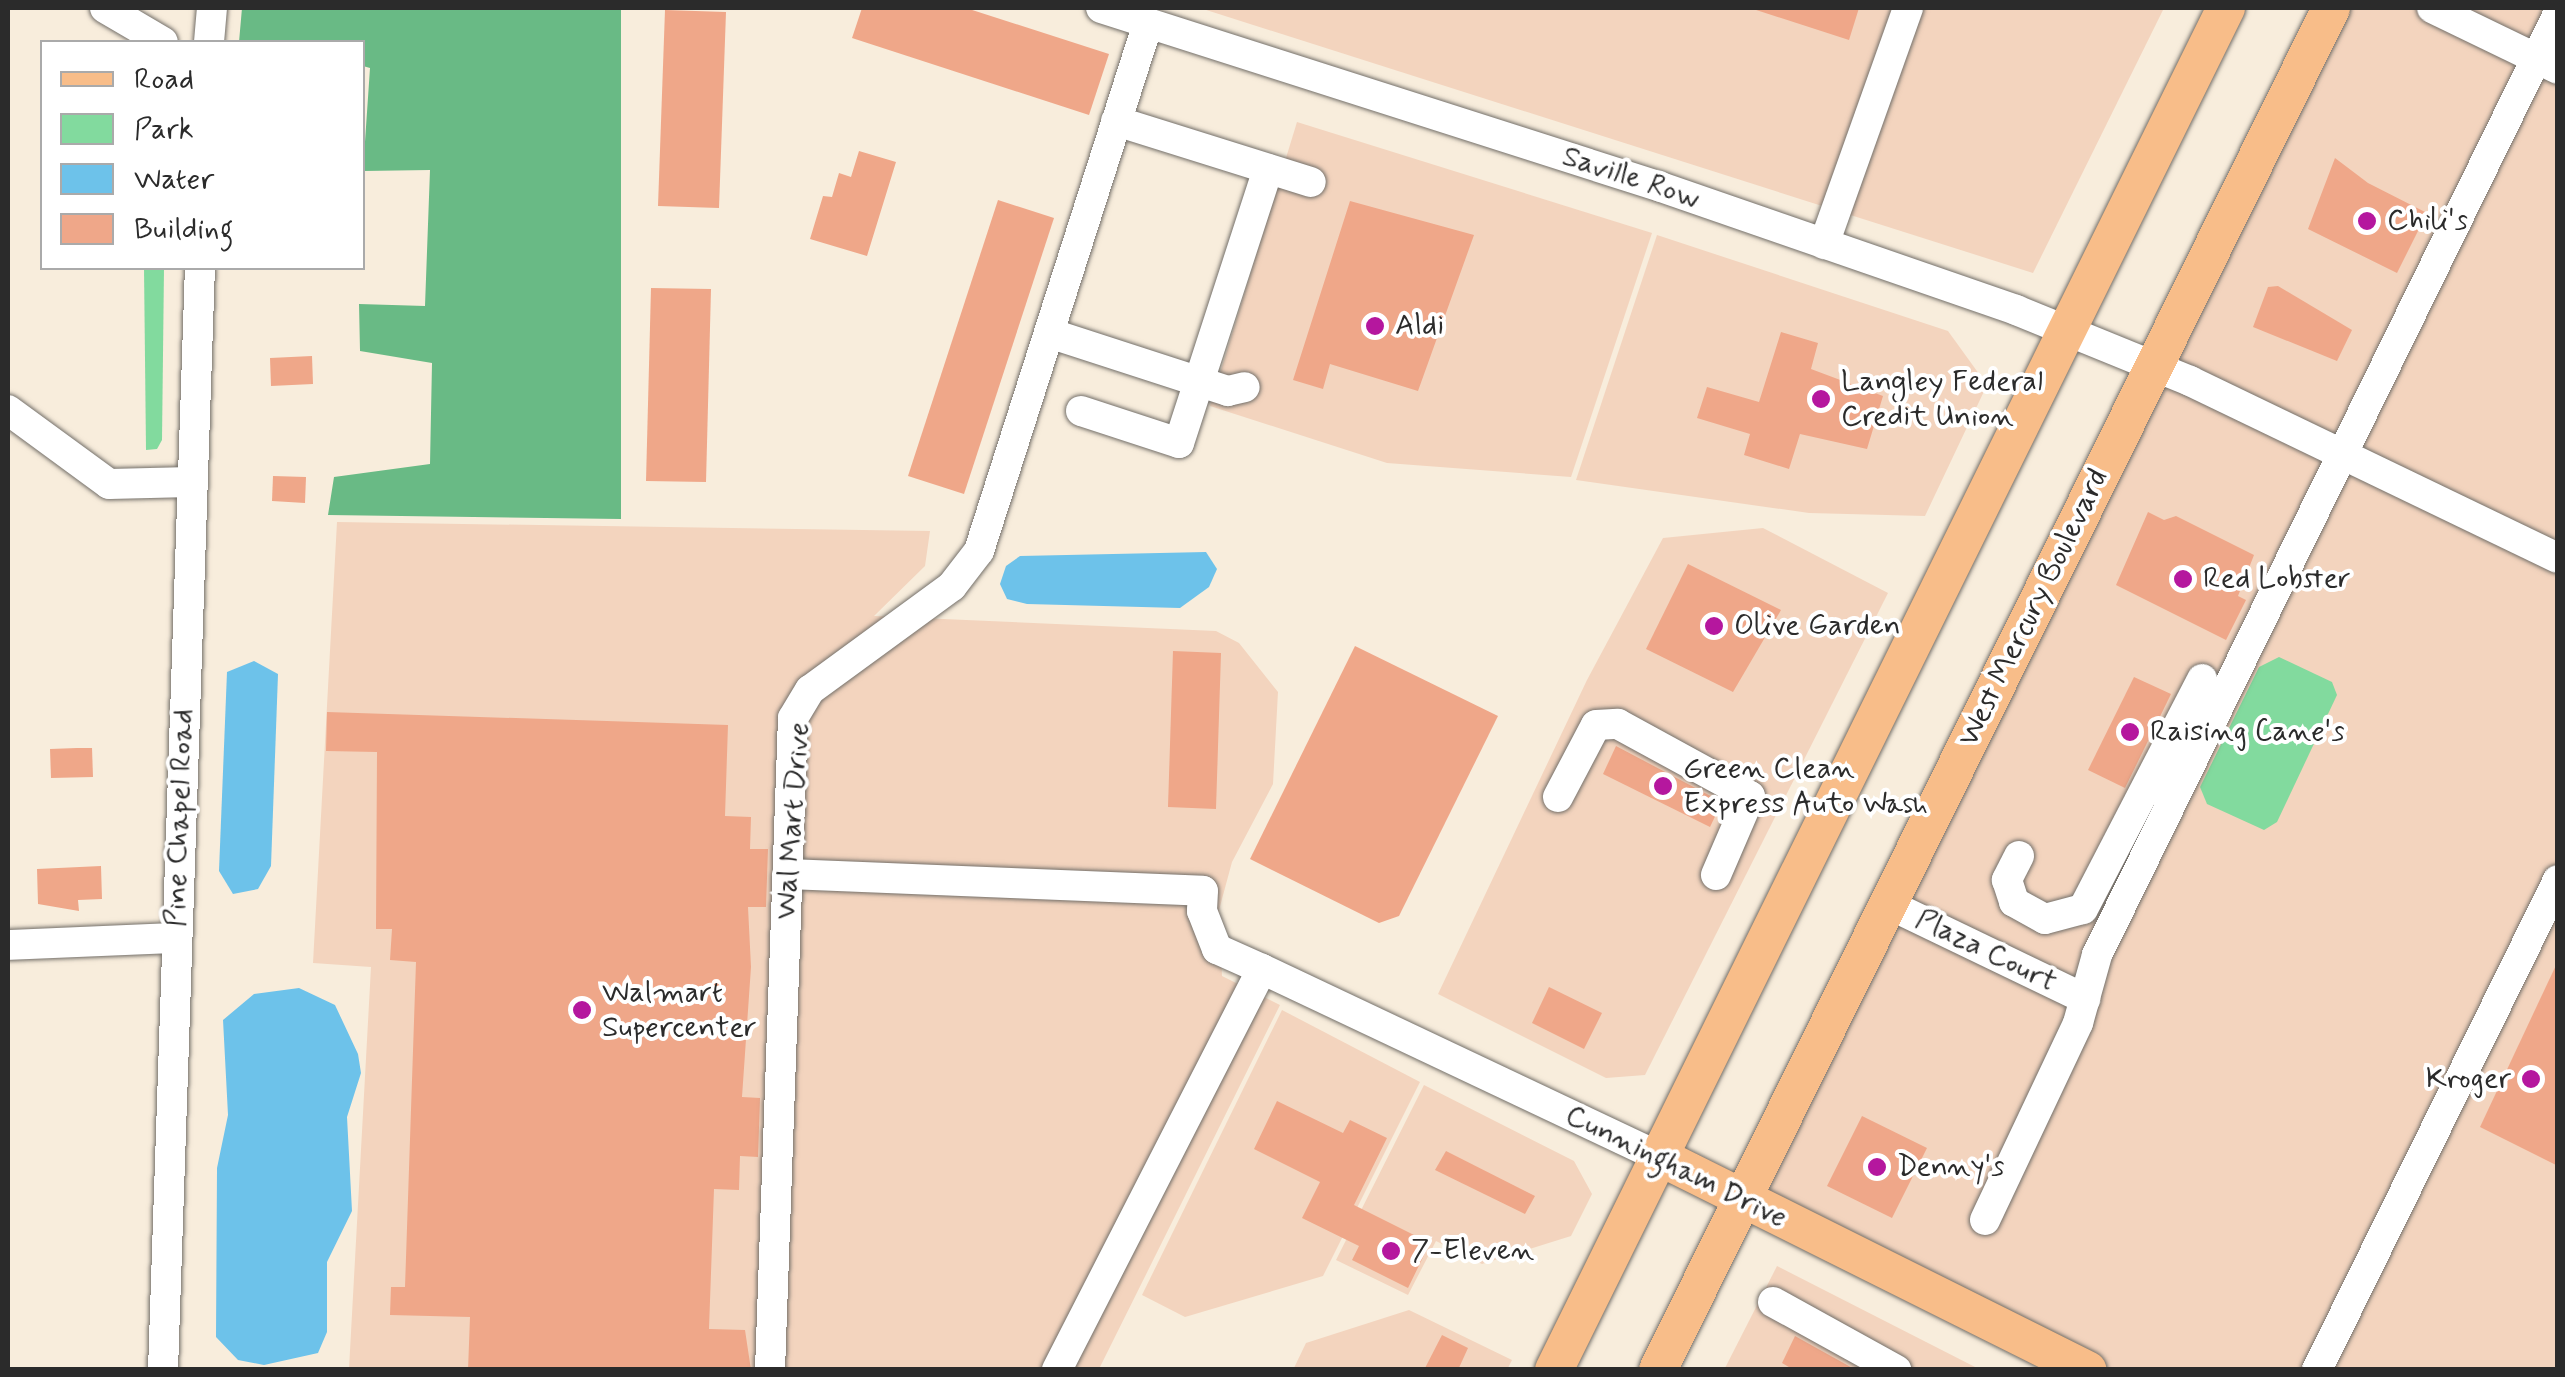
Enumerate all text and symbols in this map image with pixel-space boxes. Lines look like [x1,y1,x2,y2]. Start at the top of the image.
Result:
legend [40,40,365,270]
text: Road [134,60,194,99]
text: Park [134,110,194,149]
street label: Saville Row [1559,139,1703,217]
text: Water [134,160,214,199]
place label: Chili's [2387,203,2468,239]
text: Building [134,210,233,249]
marker: Chili's [2356,210,2378,232]
place label: Aldi [1395,308,1444,344]
marker: Aldi [1364,315,1386,337]
place label: Langley Federal Credit Union [1841,364,2049,434]
marker: Langley Federal Credit Union [1810,388,1832,410]
street label: West Mercury Boulevard [1952,465,2116,751]
place label: Red Lobster [2203,561,2355,597]
marker: Red Lobster [2172,568,2194,590]
place label: Olive Garden [1734,608,1898,644]
marker: Olive Garden [1703,615,1725,637]
street label: Pine Chapel Road [158,710,202,926]
place label: Raising Cane's [2150,714,2342,750]
street label: Wal Mart Drive [768,720,818,922]
marker: Raising Cane's [2119,721,2141,743]
place label: Green Clean Express Auto Wash [1683,751,1927,822]
marker: Green Clean Express Auto Wash [1652,775,1674,797]
street label: Plaza Court [1910,902,2062,1000]
place label: Walmart Supercenter [602,975,757,1046]
marker: Walmart Supercenter [571,999,593,1021]
place label: Kroger [2426,1061,2511,1097]
marker: Kroger [2520,1068,2542,1090]
street label: Cunningham Drive [1560,1098,1792,1236]
place label: Denny's [1897,1149,2004,1185]
marker: Denny's [1866,1156,1888,1178]
place label: 7-Eleven [1411,1233,1534,1269]
marker: 7-Eleven [1380,1240,1402,1262]

